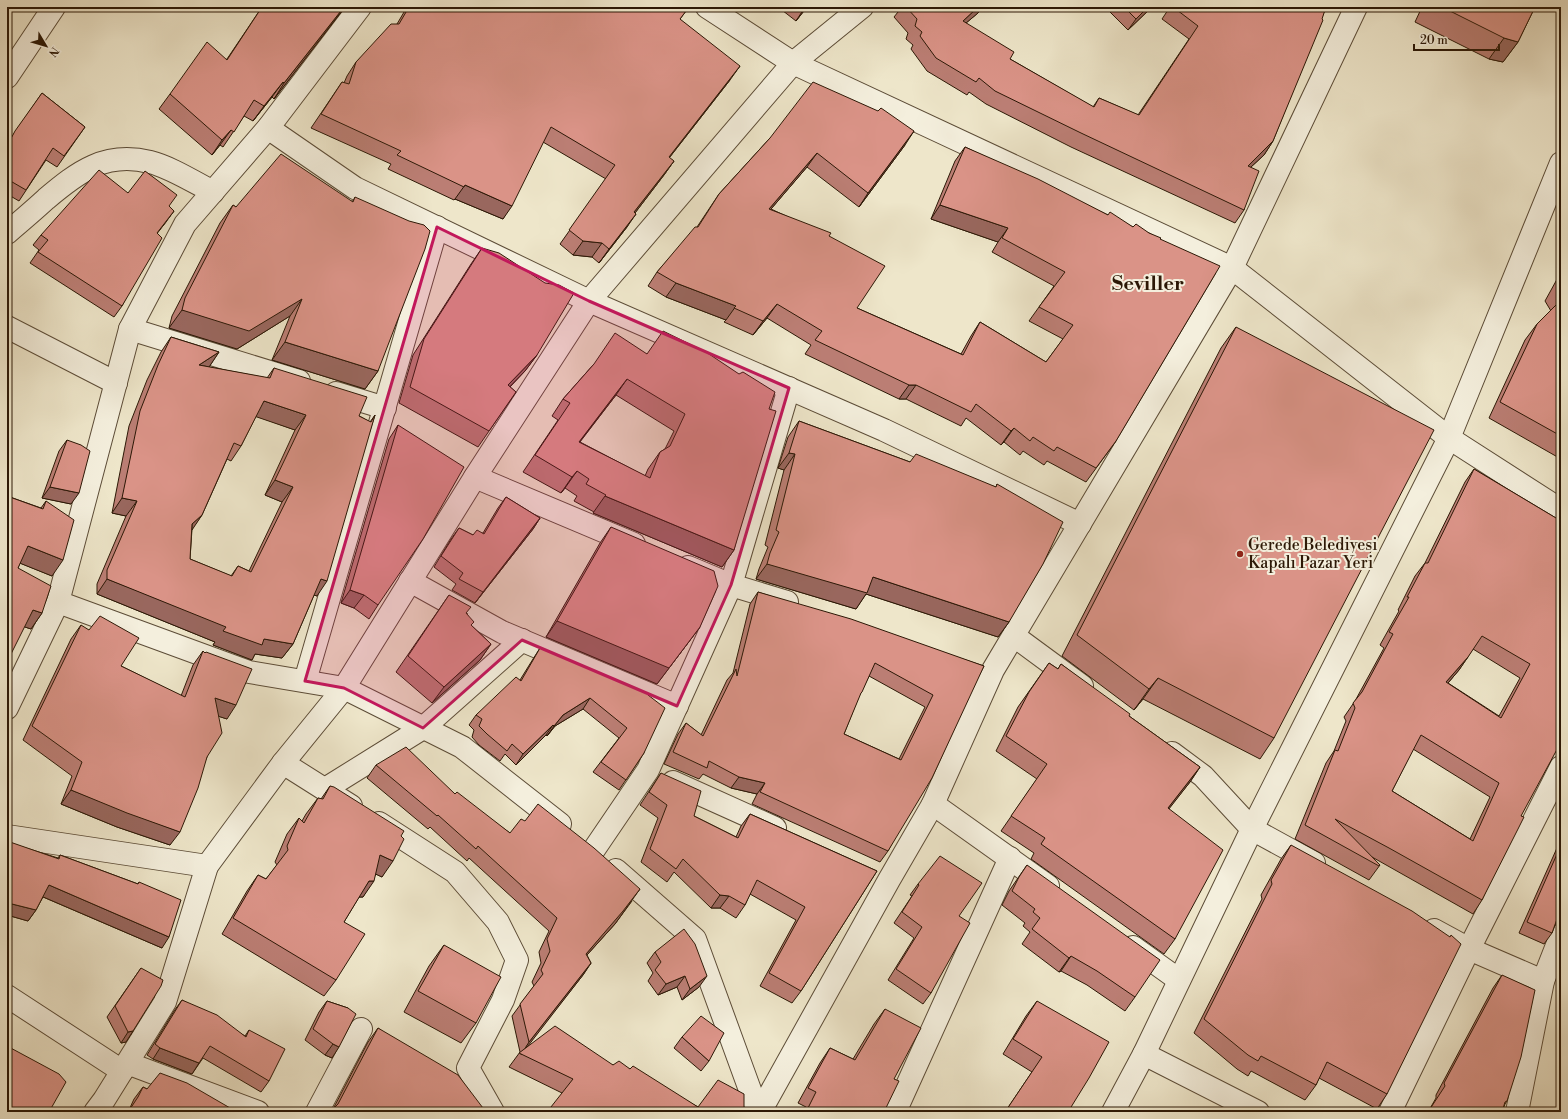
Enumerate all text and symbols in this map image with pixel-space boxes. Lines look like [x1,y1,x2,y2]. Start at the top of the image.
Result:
north arrow [26,26,66,66]
scale bar [1414,26,1499,52]
text: 20 m [1420,33,1448,48]
text: N [45,44,61,60]
district label: Seviller [1112,272,1184,297]
place label: Gerede Belediyesi Kapalı Pazar Yeri [1248,535,1378,573]
marker: Gerede Belediyesi Kapalı Pazar Yeri [1235,549,1245,559]

